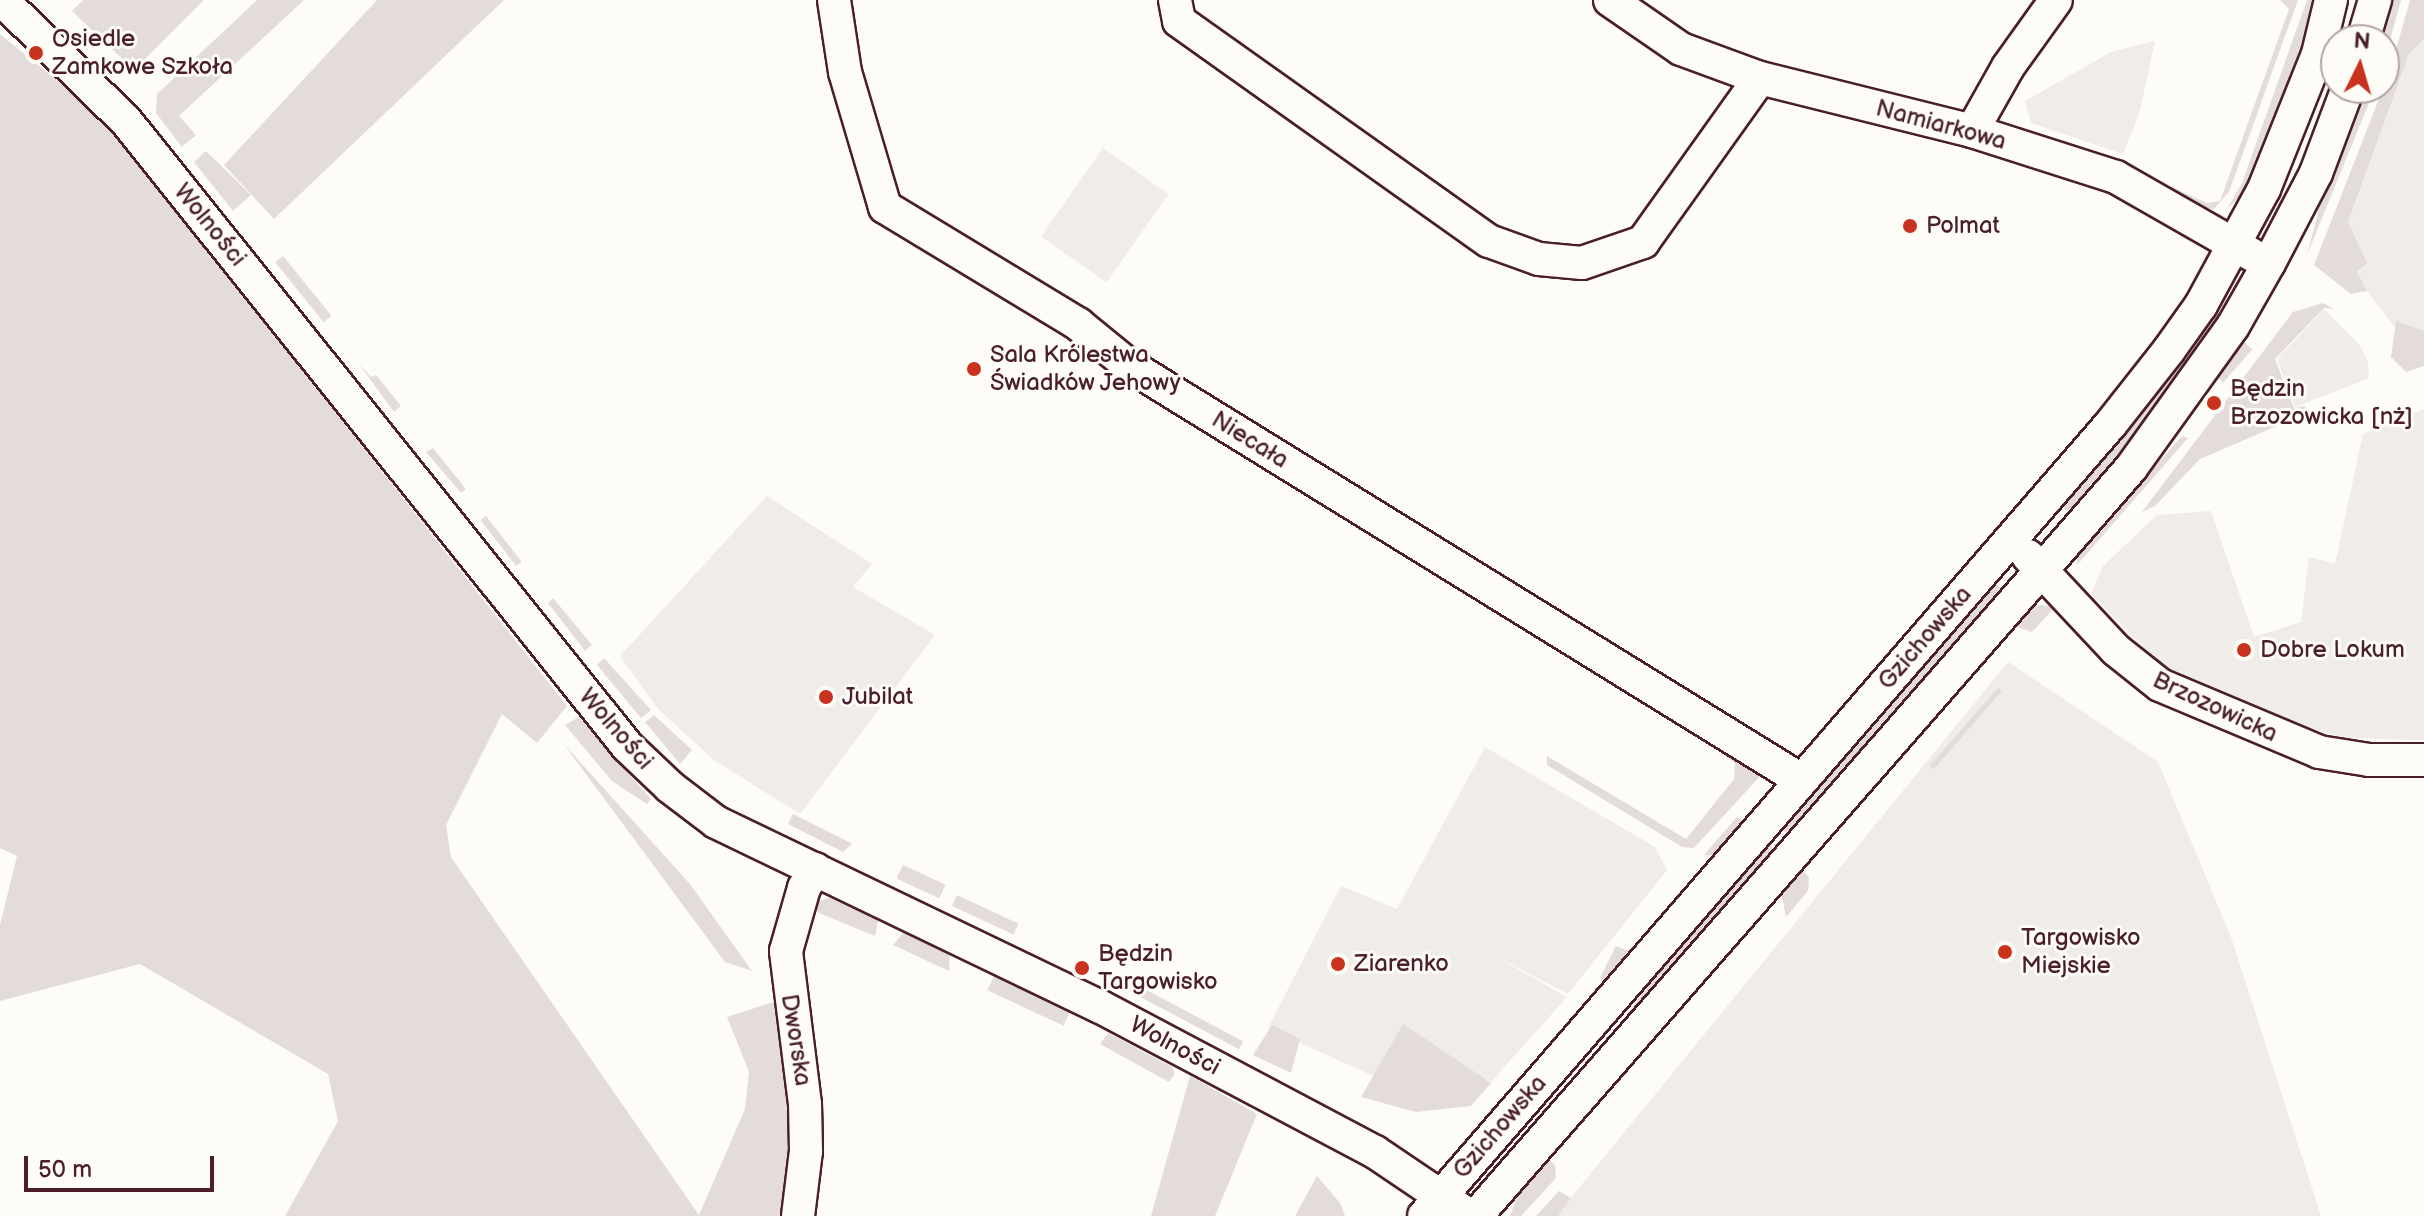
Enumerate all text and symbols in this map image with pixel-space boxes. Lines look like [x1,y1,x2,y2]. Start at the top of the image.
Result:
north arrow [2320,24,2400,104]
place label: Osiedle Zamkowe Szkoła [52,25,234,81]
text: N [2353,27,2371,56]
marker: Osiedle Zamkowe Szkoła [27,44,45,62]
street label: Namiarkowa [1873,94,2009,156]
street label: Wolności [168,178,252,272]
place label: Polmat [1926,212,2000,240]
marker: Polmat [1901,217,1919,235]
place label: Sala Królestwa Świadków Jehowy [990,341,1182,397]
marker: Sala Królestwa Świadków Jehowy [965,360,983,378]
place label: Będzin Brzozowicka [nż] [2230,375,2413,431]
marker: Będzin Brzozowicka [nż] [2205,394,2223,412]
street label: Niecała [1206,405,1294,475]
street label: Gzichowska [1872,580,1978,696]
place label: Dobre Lokum [2260,636,2405,664]
marker: Dobre Lokum [2235,641,2253,659]
street label: Brzozowicka [2148,666,2282,748]
street label: Wolności [573,682,659,776]
place label: Jubilat [842,683,913,711]
marker: Jubilat [817,688,835,706]
place label: Targowisko Miejskie [2021,924,2141,980]
place label: Będzin Targowisko [1098,940,1218,996]
marker: Targowisko Miejskie [1996,943,2014,961]
place label: Ziarenko [1354,950,1449,978]
marker: Ziarenko [1329,955,1347,973]
marker: Będzin Targowisko [1073,959,1091,977]
street label: Dworska [775,992,817,1088]
street label: Wolności [1125,1010,1225,1082]
street label: Gzichowska [1447,1069,1553,1185]
scale bar [28,1140,218,1190]
text: 50 m [38,1155,92,1184]

